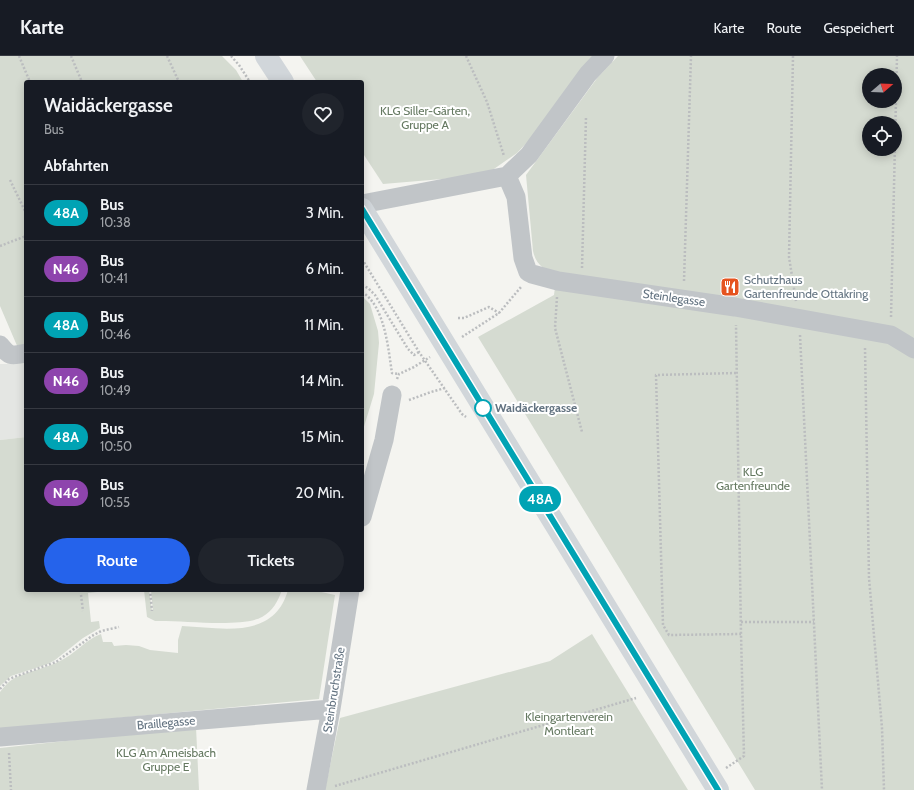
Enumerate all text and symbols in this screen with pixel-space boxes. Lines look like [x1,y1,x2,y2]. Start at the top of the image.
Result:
text: Karte [20,16,64,39]
text: Karte [714,19,744,37]
text: Route [766,19,802,37]
text: Gespeichert [824,19,894,37]
north arrow [862,68,902,108]
map controls [862,68,902,156]
button: heart [302,93,344,135]
text: Waidäckergasse [44,94,173,117]
park label: KLG Siller-Gärten, Gruppe A [380,103,470,132]
button: locate [862,116,902,156]
text: Bus [44,121,64,137]
text: Abfahrten [44,157,109,175]
text: Bus [100,196,124,214]
text: 48A [53,204,79,222]
text: 3 Min. [306,204,344,222]
text: 10:38 [100,214,131,230]
text: Bus [100,252,124,270]
text: N46 [53,260,79,278]
text: 6 Min. [305,260,344,278]
text: 10:41 [100,270,128,286]
place label: Schutzhaus Gartenfreunde Ottakring [744,272,869,301]
restaurant icon: Schutzhaus Gartenfreunde Ottakring [719,276,741,298]
street label: Steinlegasse [642,286,706,309]
text: Bus [100,308,124,326]
text: 48A [53,316,79,334]
text: 11 Min. [304,316,344,334]
text: 10:46 [100,326,131,342]
text: Bus [100,364,124,382]
text: N46 [53,372,79,390]
text: 14 Min. [300,372,344,390]
text: 10:49 [100,382,131,398]
marker: Waidäckergasse [474,399,492,417]
place label: Waidäckergasse [495,400,577,415]
text: Bus [100,420,124,438]
text: 48A [53,428,79,446]
text: 15 Min. [301,428,344,446]
text: 10:50 [100,438,132,454]
park label: KLG Gartenfreunde [716,464,790,493]
text: Bus [100,476,124,494]
text: N46 [53,484,79,502]
text: 20 Min. [296,484,344,502]
line badge: 48A [517,486,563,512]
text: 48A [527,490,553,508]
text: 10:55 [100,494,130,510]
button: Route [44,538,190,584]
button: Tickets [198,538,344,584]
street label: Steinbruchstraße [319,646,348,734]
park label: Kleingartenverein Montleart [525,709,613,738]
street label: Braillegasse [136,712,196,733]
park label: KLG Am Ameisbach Gruppe E [116,745,216,774]

